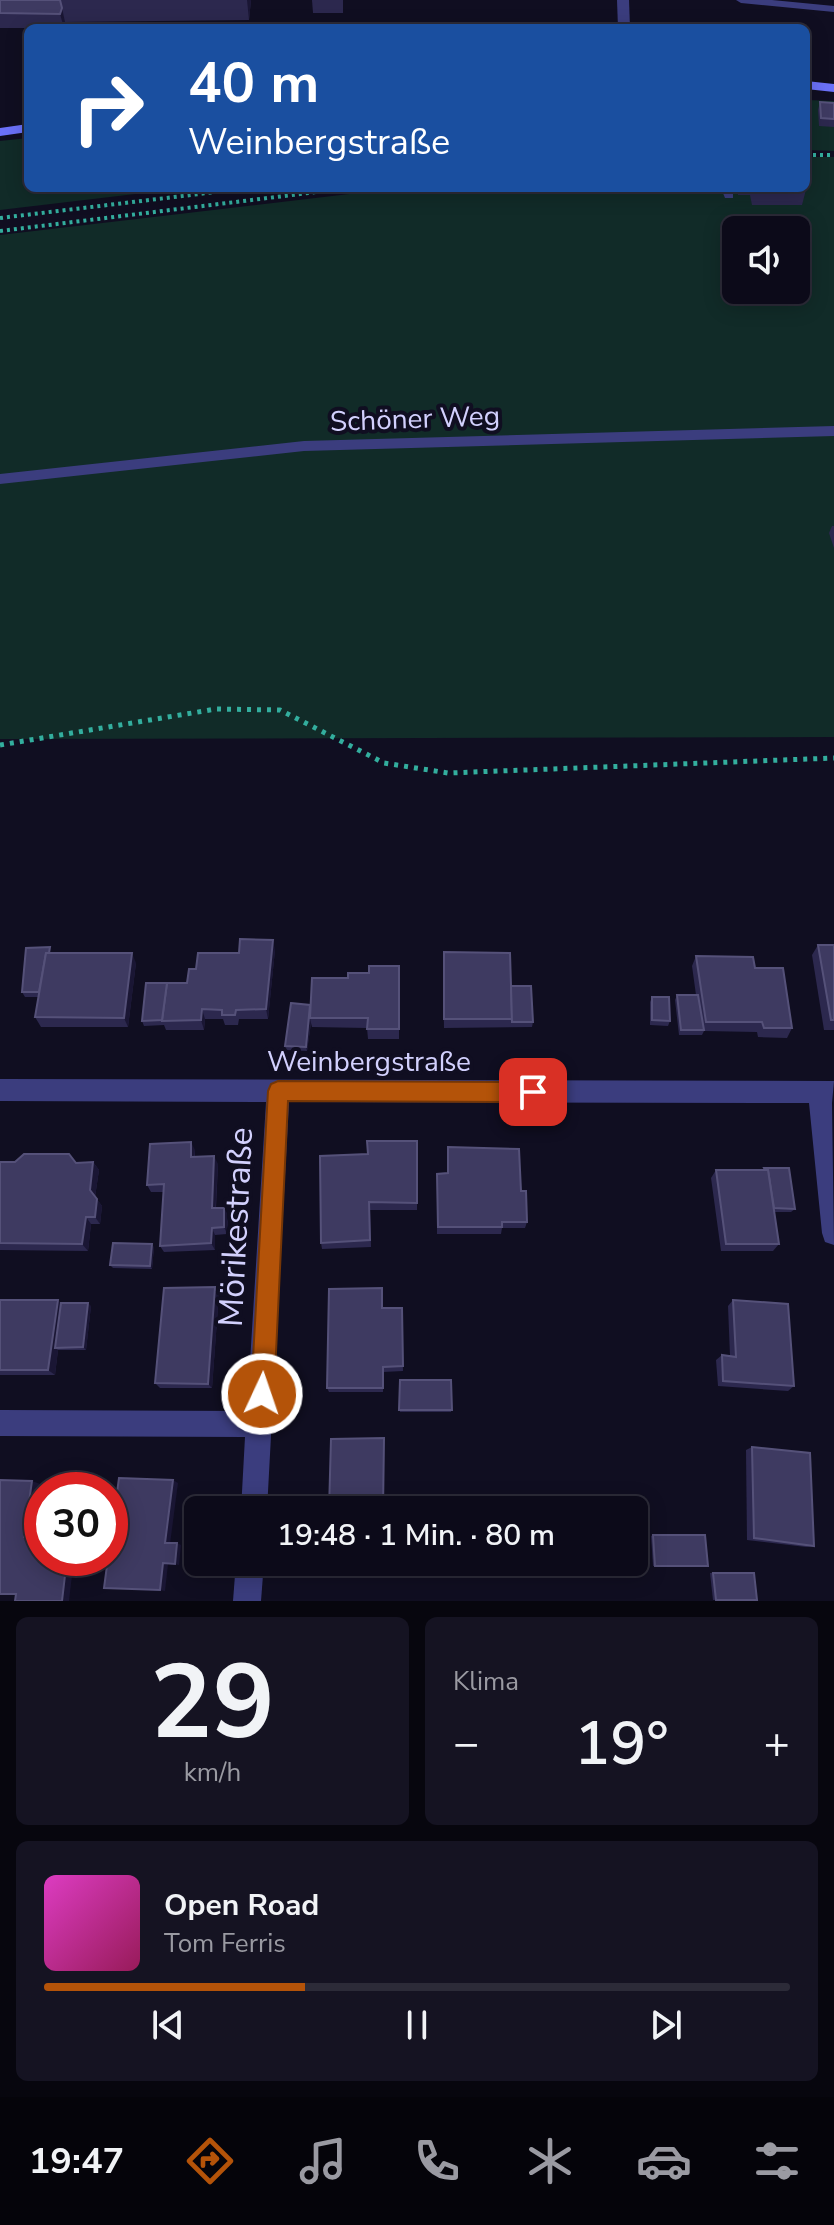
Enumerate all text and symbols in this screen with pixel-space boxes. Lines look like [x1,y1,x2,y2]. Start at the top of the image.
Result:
text: 40 m [188,45,319,122]
icon: right [56,56,160,160]
text: Weinbergstraße [188,118,450,167]
map controls [722,216,810,304]
button: sound [722,216,810,304]
street label: Schöner Weg [329,397,501,441]
street label: Weinbergstraße [267,1043,471,1081]
pin [499,1058,567,1126]
icon: arrive [511,1070,555,1114]
street label: Mörikestraße [208,1126,264,1328]
position arrow [220,1352,304,1436]
speed limit sign: 30 [24,1472,128,1576]
text: 19:48 · 1 Min. · 80 m [277,1515,555,1556]
text: 29 [150,1632,275,1774]
text: Klima [453,1664,519,1699]
text: 19° [574,1703,669,1785]
text: − [453,1714,479,1774]
text: + [764,1714,790,1774]
text: km/h [184,1755,241,1790]
text: Open Road [164,1885,319,1926]
text: Tom Ferris [164,1926,286,1961]
icon: previous [146,2003,190,2047]
icon: pause [395,2003,439,2047]
icon: next [644,2003,688,2047]
icon: directions [182,2133,238,2189]
icon: music [295,2133,351,2189]
icon: phone [409,2133,465,2189]
icon: climate [522,2133,578,2189]
icon: car [636,2133,692,2189]
icon: filters [749,2133,805,2189]
text: 19:47 [29,2137,124,2186]

